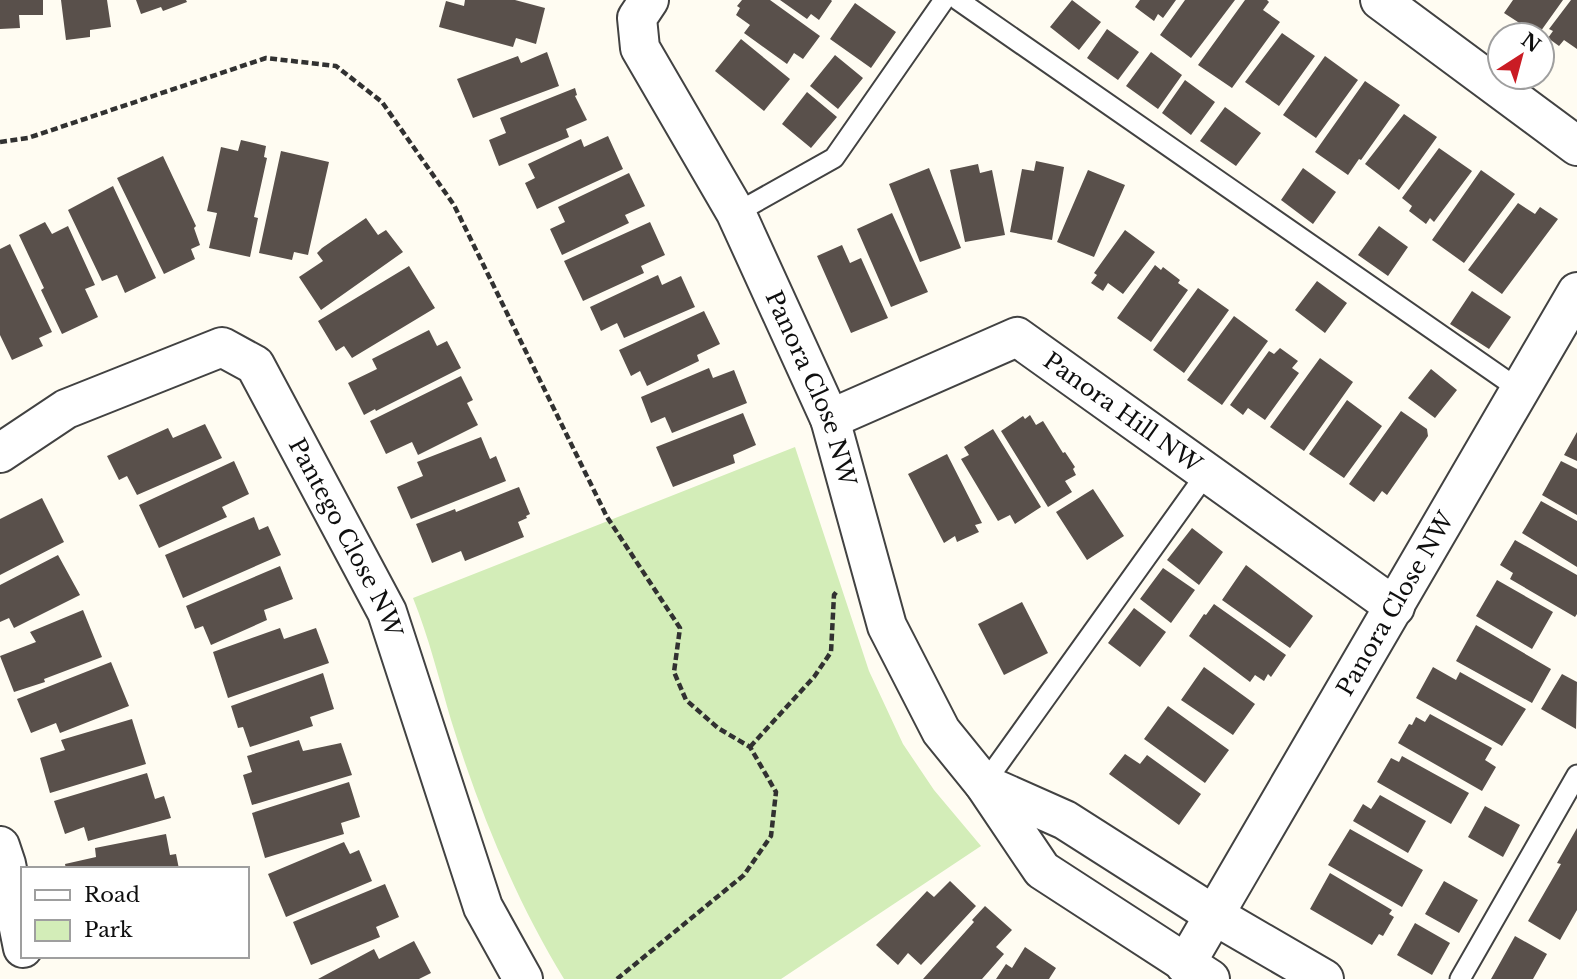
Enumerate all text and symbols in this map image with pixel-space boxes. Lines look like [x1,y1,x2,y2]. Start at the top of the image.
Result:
north arrow [1486,21,1556,91]
text: N [1517,28,1545,57]
street label: Panora Close NW [759,286,862,490]
street label: Panora Hill NW [1038,346,1208,479]
street label: Pantego Close NW [283,433,408,641]
street label: Panora Close NW [1331,506,1460,701]
legend [21,867,248,958]
text: Road [84,882,140,908]
text: Park [84,917,133,943]

